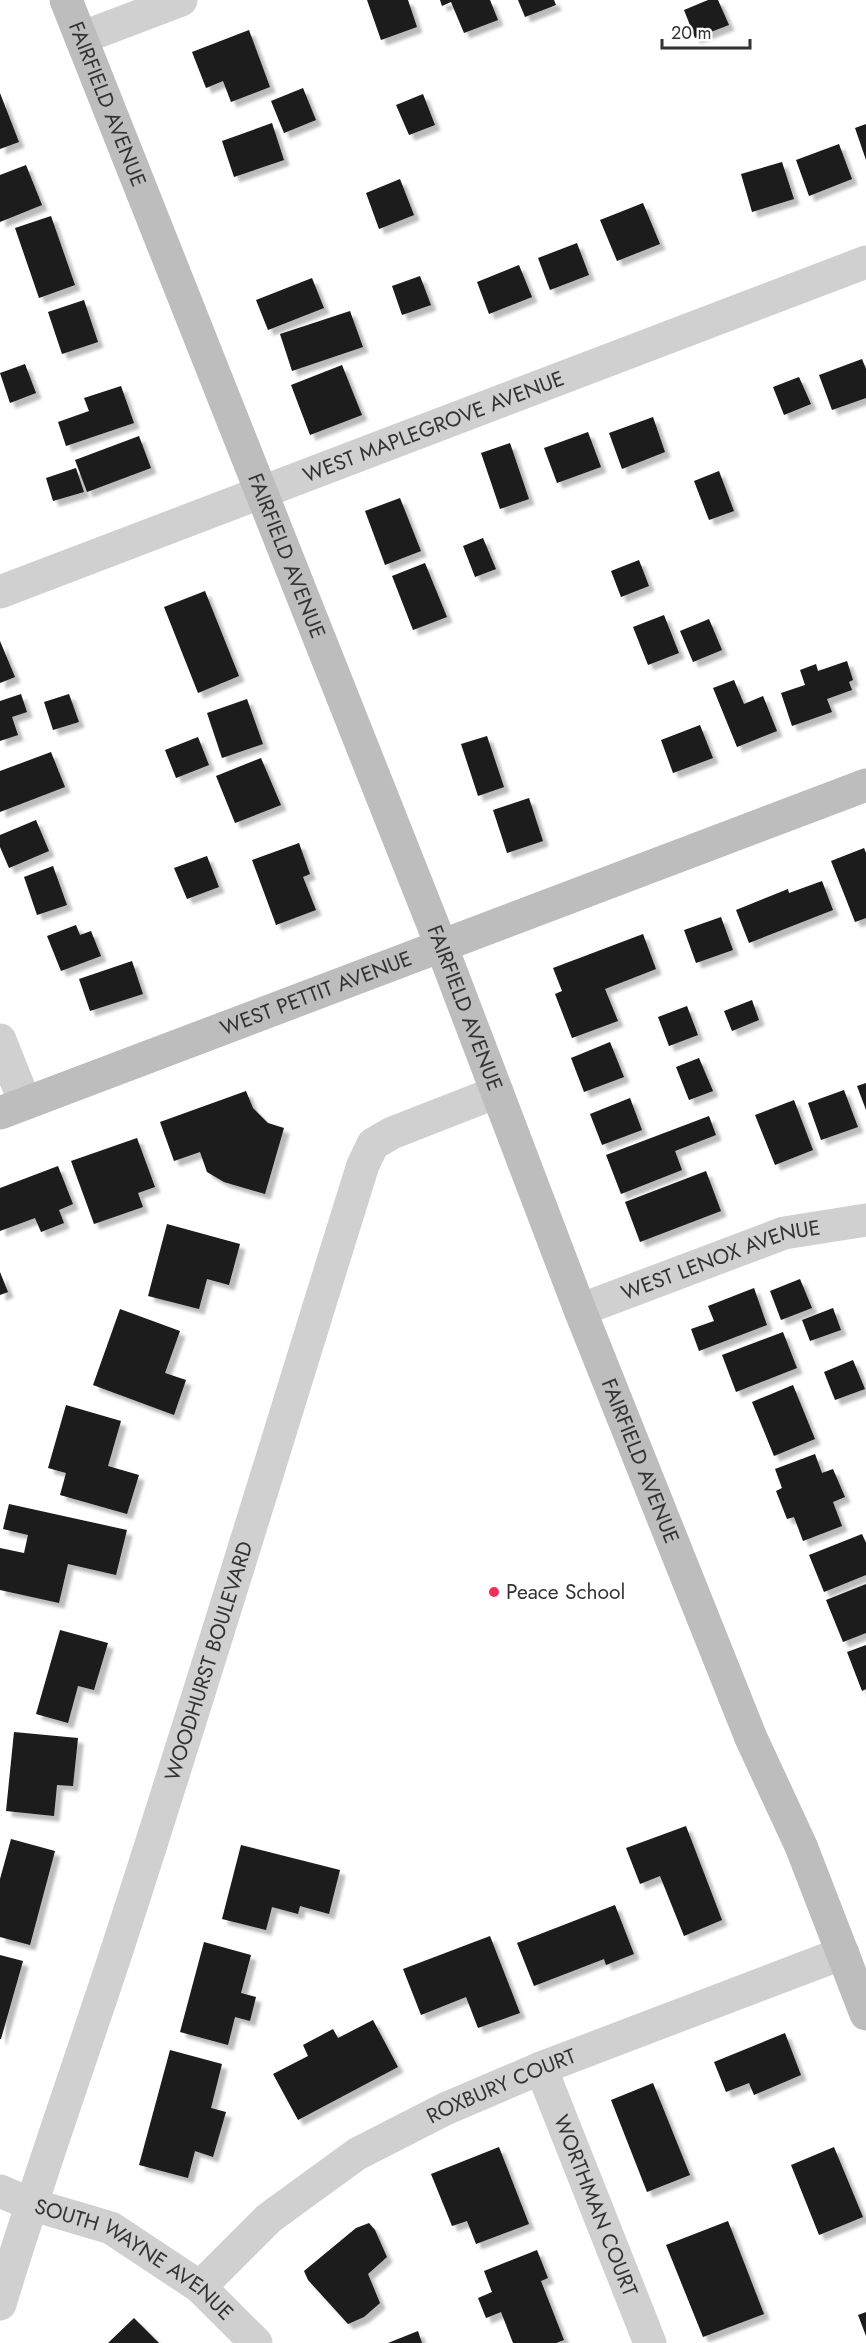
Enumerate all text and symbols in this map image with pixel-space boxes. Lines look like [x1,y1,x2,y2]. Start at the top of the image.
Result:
scale bar [662,12,750,50]
street label: FAIRFIELD AVENUE [61,17,154,191]
text: 20 m [671,20,711,46]
street label: WEST MAPLEGROVE AVENUE [299,363,569,490]
street label: FAIRFIELD AVENUE [240,469,333,643]
street label: FAIRFIELD AVENUE [420,921,510,1095]
street label: WEST PETTIT AVENUE [216,943,416,1043]
street label: WEST LENOX AVENUE [617,1212,823,1308]
street label: FAIRFIELD AVENUE [594,1374,687,1548]
street label: WOODHURST BOULEVARD [157,1538,260,1785]
place label: Peace School [506,1577,625,1607]
marker: Peace School [487,1585,501,1599]
street label: ROXBURY COURT [421,2041,580,2131]
street label: WORTHMAN COURT [546,2110,645,2301]
street label: SOUTH WAYNE AVENUE [31,2191,240,2327]

